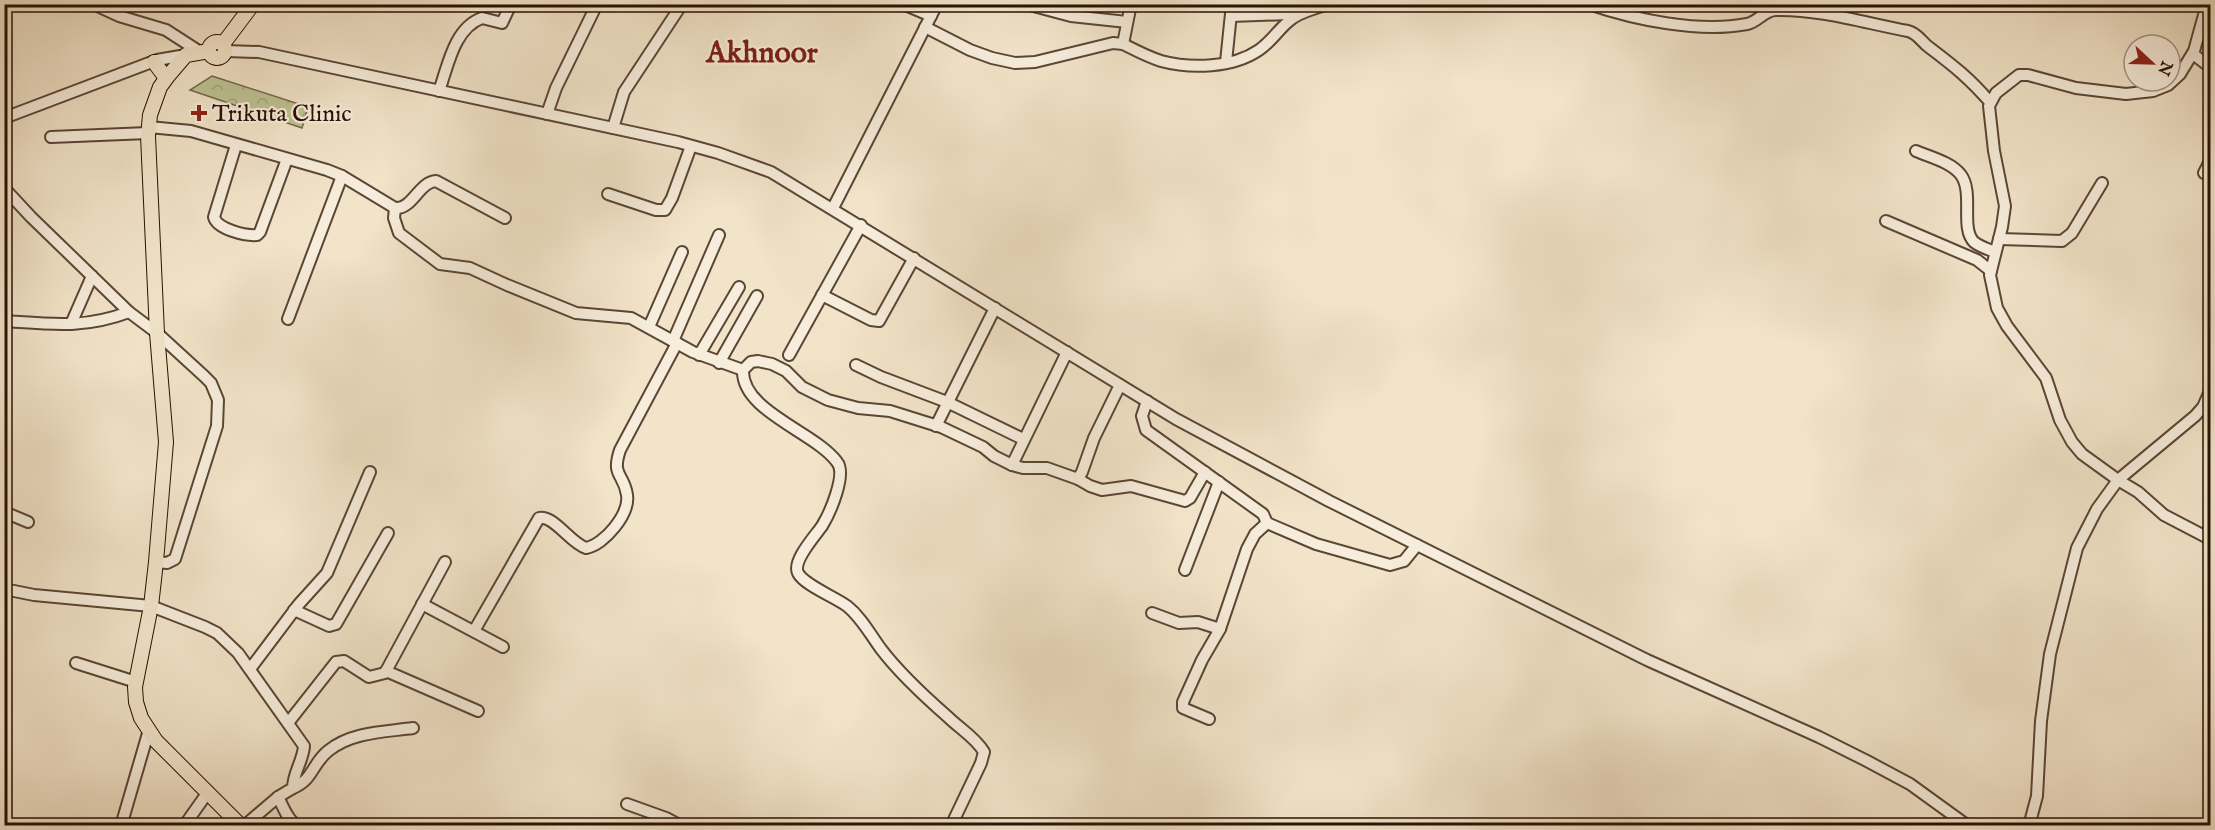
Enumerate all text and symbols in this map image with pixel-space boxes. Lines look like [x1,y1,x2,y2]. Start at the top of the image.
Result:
north arrow [2122,33,2182,93]
district label: Akhnoor [705,35,819,73]
text: N [2152,57,2176,78]
place label: Trikuta Clinic [212,99,352,130]
marker: Trikuta Clinic [190,104,208,122]

